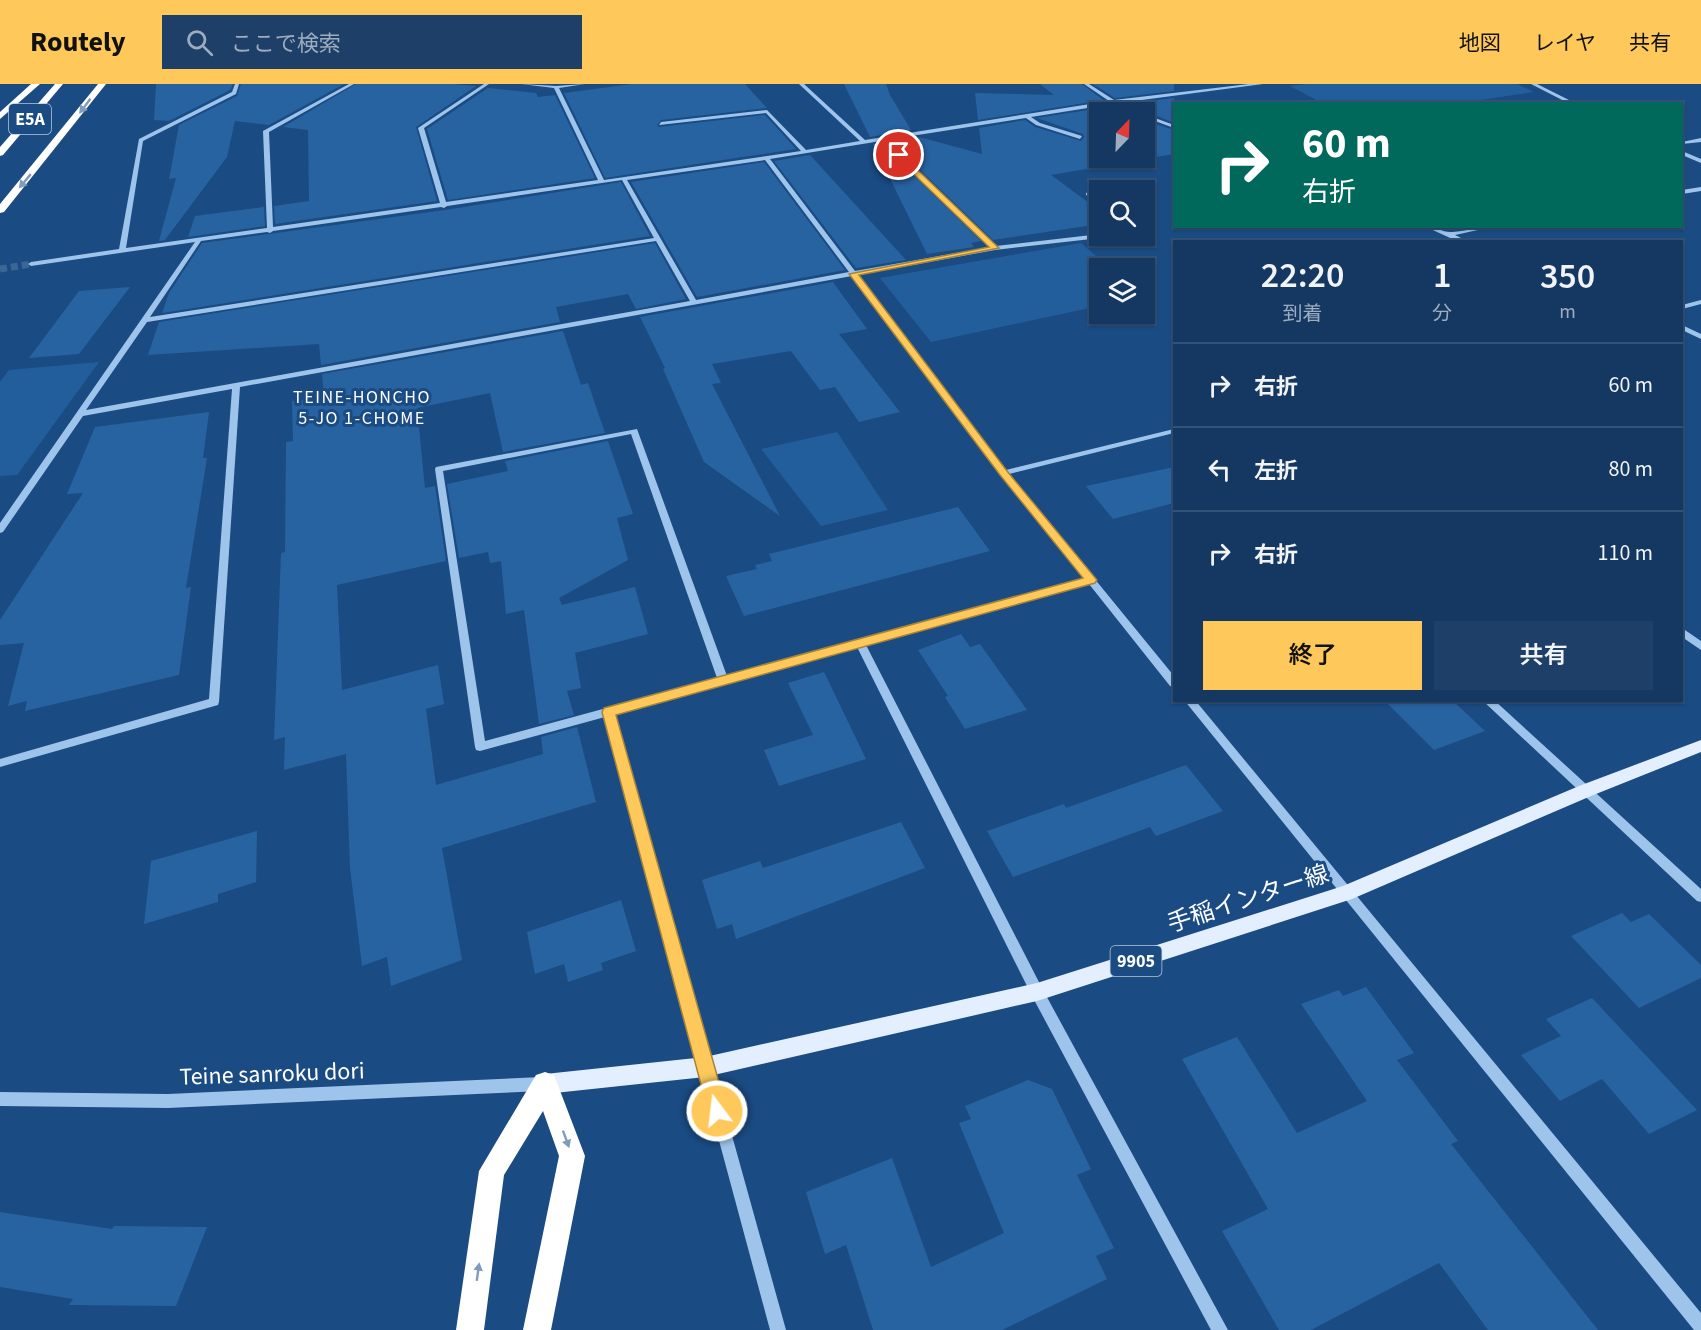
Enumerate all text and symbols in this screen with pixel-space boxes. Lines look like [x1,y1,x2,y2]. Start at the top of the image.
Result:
search box [162,15,582,69]
text: Routely [30,22,126,62]
icon: search [183,26,216,59]
text: ここで検索 [231,28,341,60]
text: 地図 [1459,28,1501,58]
text: レイヤ [1534,28,1596,58]
text: 共有 [1629,28,1671,58]
one-way arrow [79,98,91,114]
north arrow [1089,102,1155,168]
map controls [1089,102,1155,324]
road number: E5A [9,104,51,134]
text: 60 m [1302,114,1391,174]
icon: right [1203,126,1281,204]
pin [873,129,924,180]
icon: arrive [882,138,915,171]
one-way arrow [18,173,31,189]
text: 右折 [1302,173,1356,212]
button: search [1089,180,1155,246]
text: 22:20 [1261,250,1344,301]
text: 1 [1433,250,1451,301]
text: 350 [1540,251,1595,302]
button: layers [1089,258,1155,324]
text: m [1559,298,1576,326]
text: 到着 [1283,300,1323,328]
text: 分 [1432,300,1452,328]
icon: right [1203,369,1236,402]
text: 60 m [1608,369,1653,401]
text: 右折 [1254,371,1298,403]
district label: TEINE-HONCHO 5-JO 1-CHOME [293,385,431,431]
icon: left [1203,453,1236,486]
text: 80 m [1608,453,1653,485]
text: 左折 [1254,455,1298,487]
icon: right [1203,537,1236,570]
text: 110 m [1598,537,1653,569]
text: 右折 [1254,539,1298,571]
button: 終了 [1203,621,1422,690]
button: 共有 [1434,621,1653,690]
street label: 手稲インター線 [1163,856,1333,942]
road number: 9905 [1110,946,1162,976]
street label: Teine sanroku dori [179,1053,365,1095]
position arrow [685,1079,749,1143]
one-way arrow [561,1130,571,1148]
one-way arrow [474,1262,483,1281]

